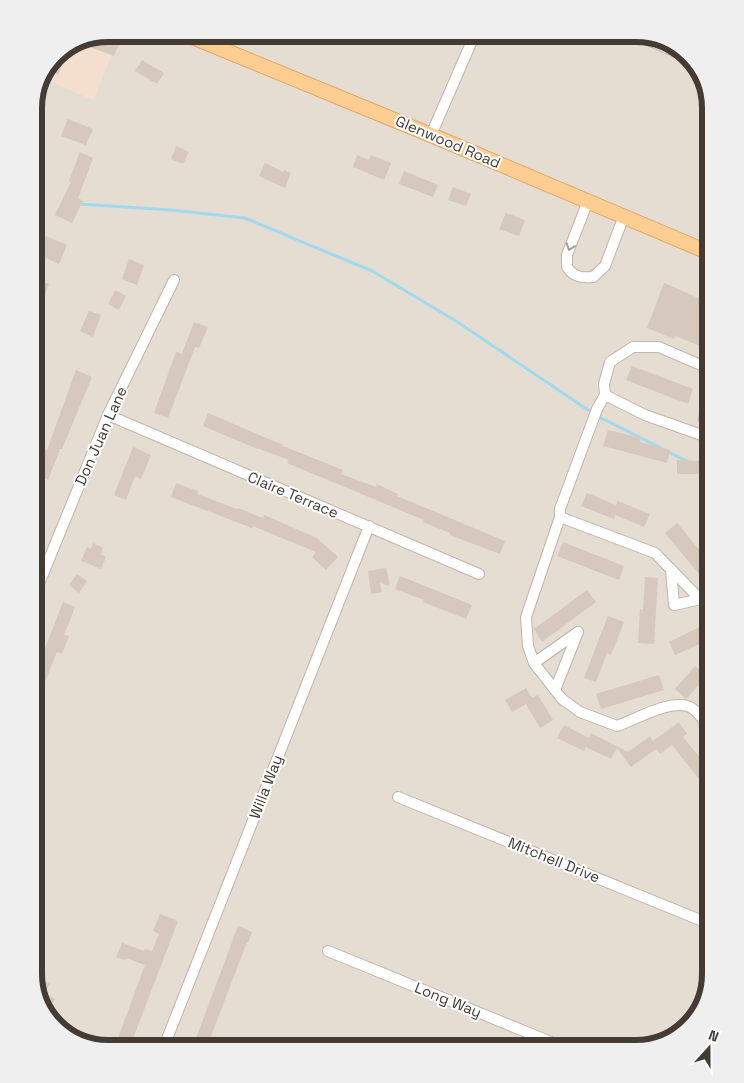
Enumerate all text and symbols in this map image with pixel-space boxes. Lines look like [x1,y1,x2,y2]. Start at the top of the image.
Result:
street label: Glenwood Road [393,111,504,172]
one-way arrow [566,242,576,250]
street label: Don Juan Lane [70,383,131,488]
street label: Claire Terrace [245,467,342,522]
street label: Willa Way [245,752,286,822]
street label: Mitchell Drive [505,832,603,887]
street label: Long Way [412,978,484,1022]
north arrow [684,1023,734,1073]
text: N [706,1026,721,1046]

